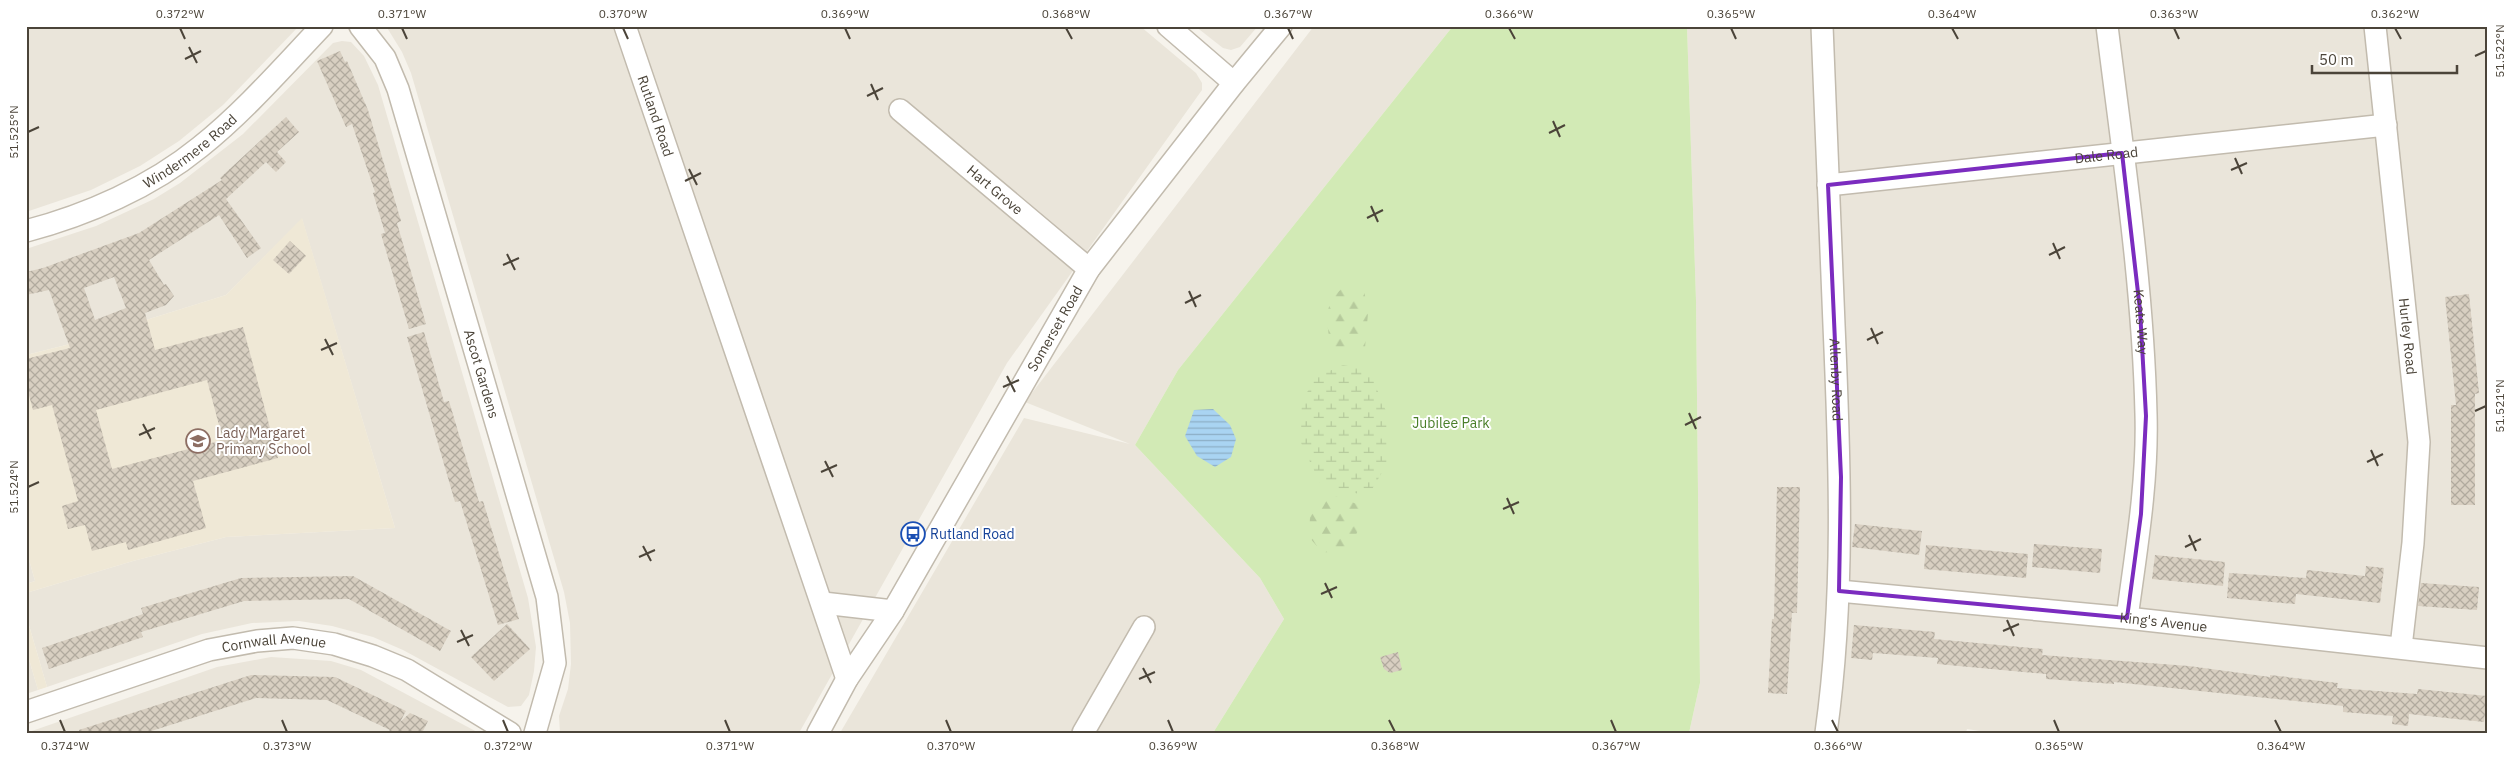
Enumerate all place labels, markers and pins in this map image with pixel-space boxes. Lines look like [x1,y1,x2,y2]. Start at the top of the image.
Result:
place label: Lady Margaret Primary School [216,424,311,458]
school or university icon: Lady Margaret Primary School [185,428,211,454]
bus stop icon: Rutland Road [900,521,926,547]
place label: Rutland Road [930,525,1015,543]

